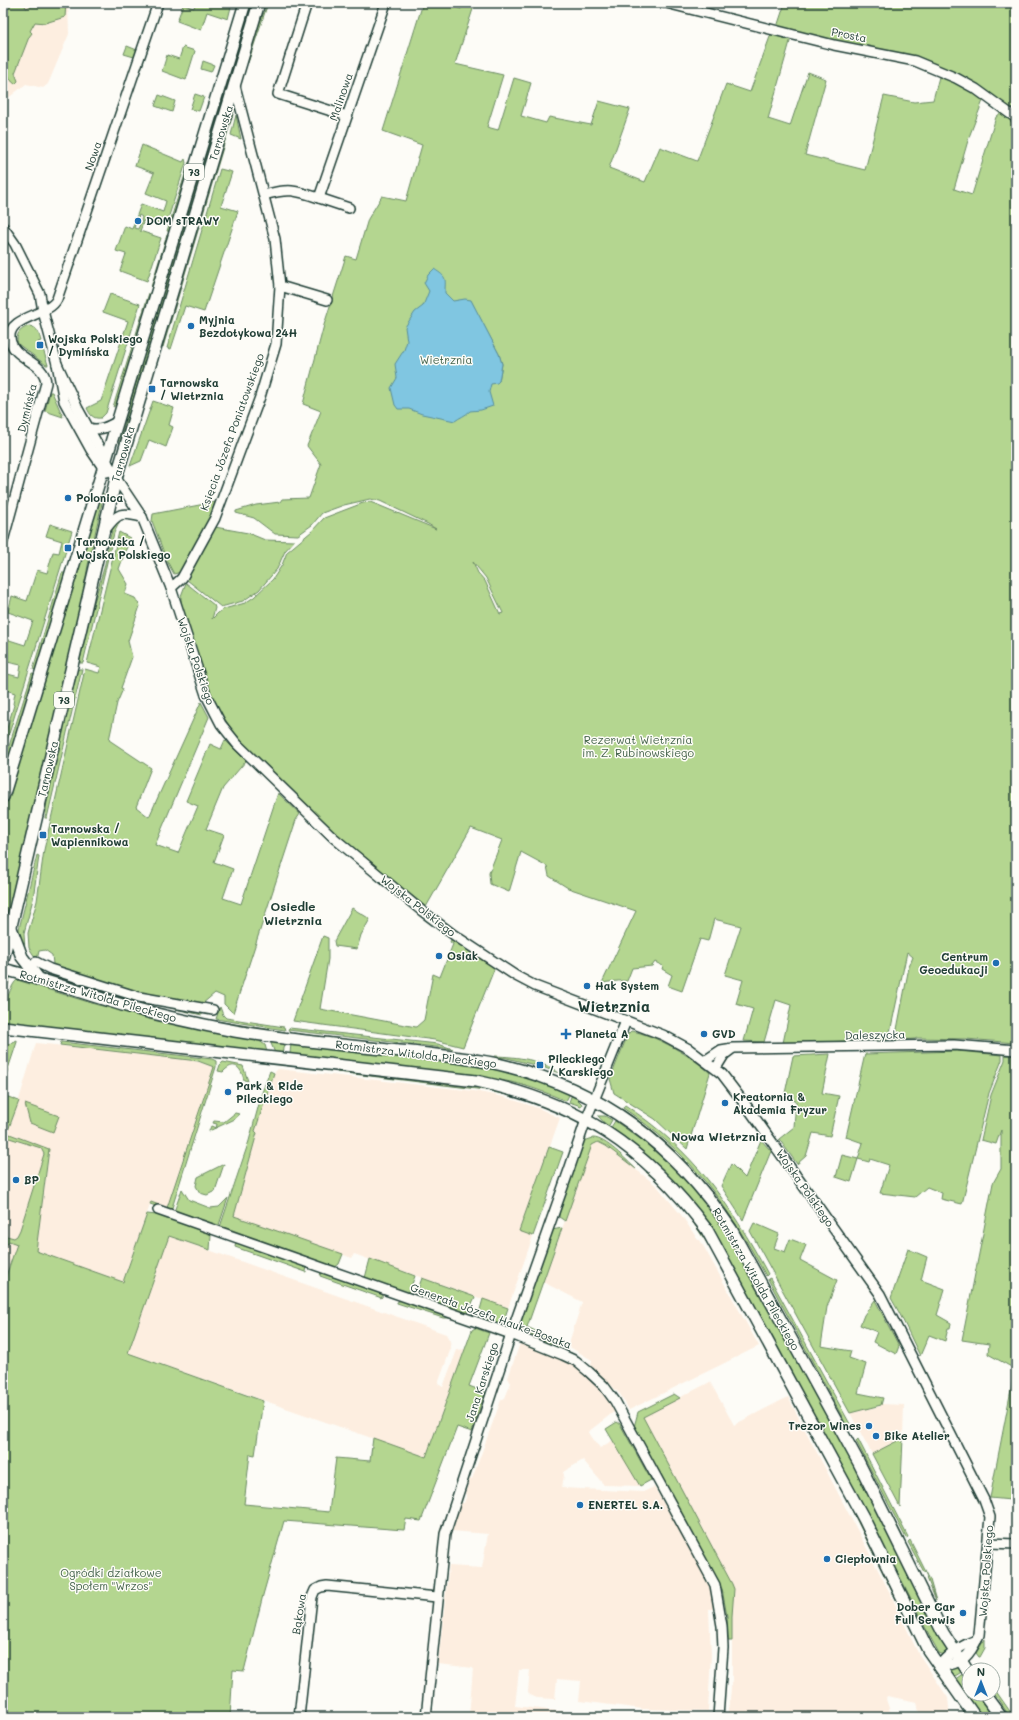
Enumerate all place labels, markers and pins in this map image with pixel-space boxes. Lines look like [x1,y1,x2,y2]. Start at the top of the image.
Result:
place label: DOM sTRAWY [146,213,220,228]
marker: DOM sTRAWY [133,216,143,226]
place label: Myjnia Bezdotykowa 24H [199,312,298,340]
marker: Myjnia Bezdotykowa 24H [186,321,196,331]
place label: Wojska Polskiego / Dymińska [48,331,143,359]
marker: Wojska Polskiego / Dymińska [35,340,45,350]
place label: Tarnowska / Wietrznia [160,375,224,403]
marker: Tarnowska / Wietrznia [147,384,157,394]
place label: Polonica [76,490,123,505]
marker: Polonica [63,493,73,503]
place label: Tarnowska / Wojska Polskiego [76,534,171,562]
marker: Tarnowska / Wojska Polskiego [63,543,73,553]
place label: Tarnowska / Wapiennikowa [51,821,129,849]
marker: Tarnowska / Wapiennikowa [38,830,48,840]
place label: Osiak [447,948,478,963]
place label: Centrum Geoedukacji [919,949,988,977]
marker: Osiak [434,951,444,961]
marker: Centrum Geoedukacji [991,958,1001,968]
place label: Hak System [595,978,659,993]
marker: Hak System [582,981,592,991]
place label: Planeta A [575,1026,629,1041]
place label: GVD [712,1026,736,1041]
marker: Planeta A [560,1028,572,1040]
marker: GVD [699,1029,709,1039]
place label: Pileckiego / Karskiego [548,1051,613,1079]
marker: Pileckiego / Karskiego [535,1060,545,1070]
place label: Park & Ride Pileckiego [236,1078,303,1106]
marker: Park & Ride Pileckiego [223,1087,233,1097]
place label: Kreatornia & Akademia Fryzur [733,1089,827,1117]
marker: Kreatornia & Akademia Fryzur [720,1098,730,1108]
place label: BP [24,1172,39,1187]
marker: BP [11,1175,21,1185]
place label: Trezor Wines [788,1418,861,1433]
marker: Trezor Wines [864,1421,874,1431]
place label: Bike Atelier [884,1428,950,1443]
marker: Bike Atelier [871,1431,881,1441]
place label: ENERTEL S.A. [588,1497,663,1512]
marker: ENERTEL S.A. [575,1500,585,1510]
place label: Ciepłownia [835,1551,896,1566]
marker: Ciepłownia [822,1554,832,1564]
place label: Dober Car Full Serwis [895,1599,955,1627]
marker: Dober Car Full Serwis [958,1608,968,1618]

